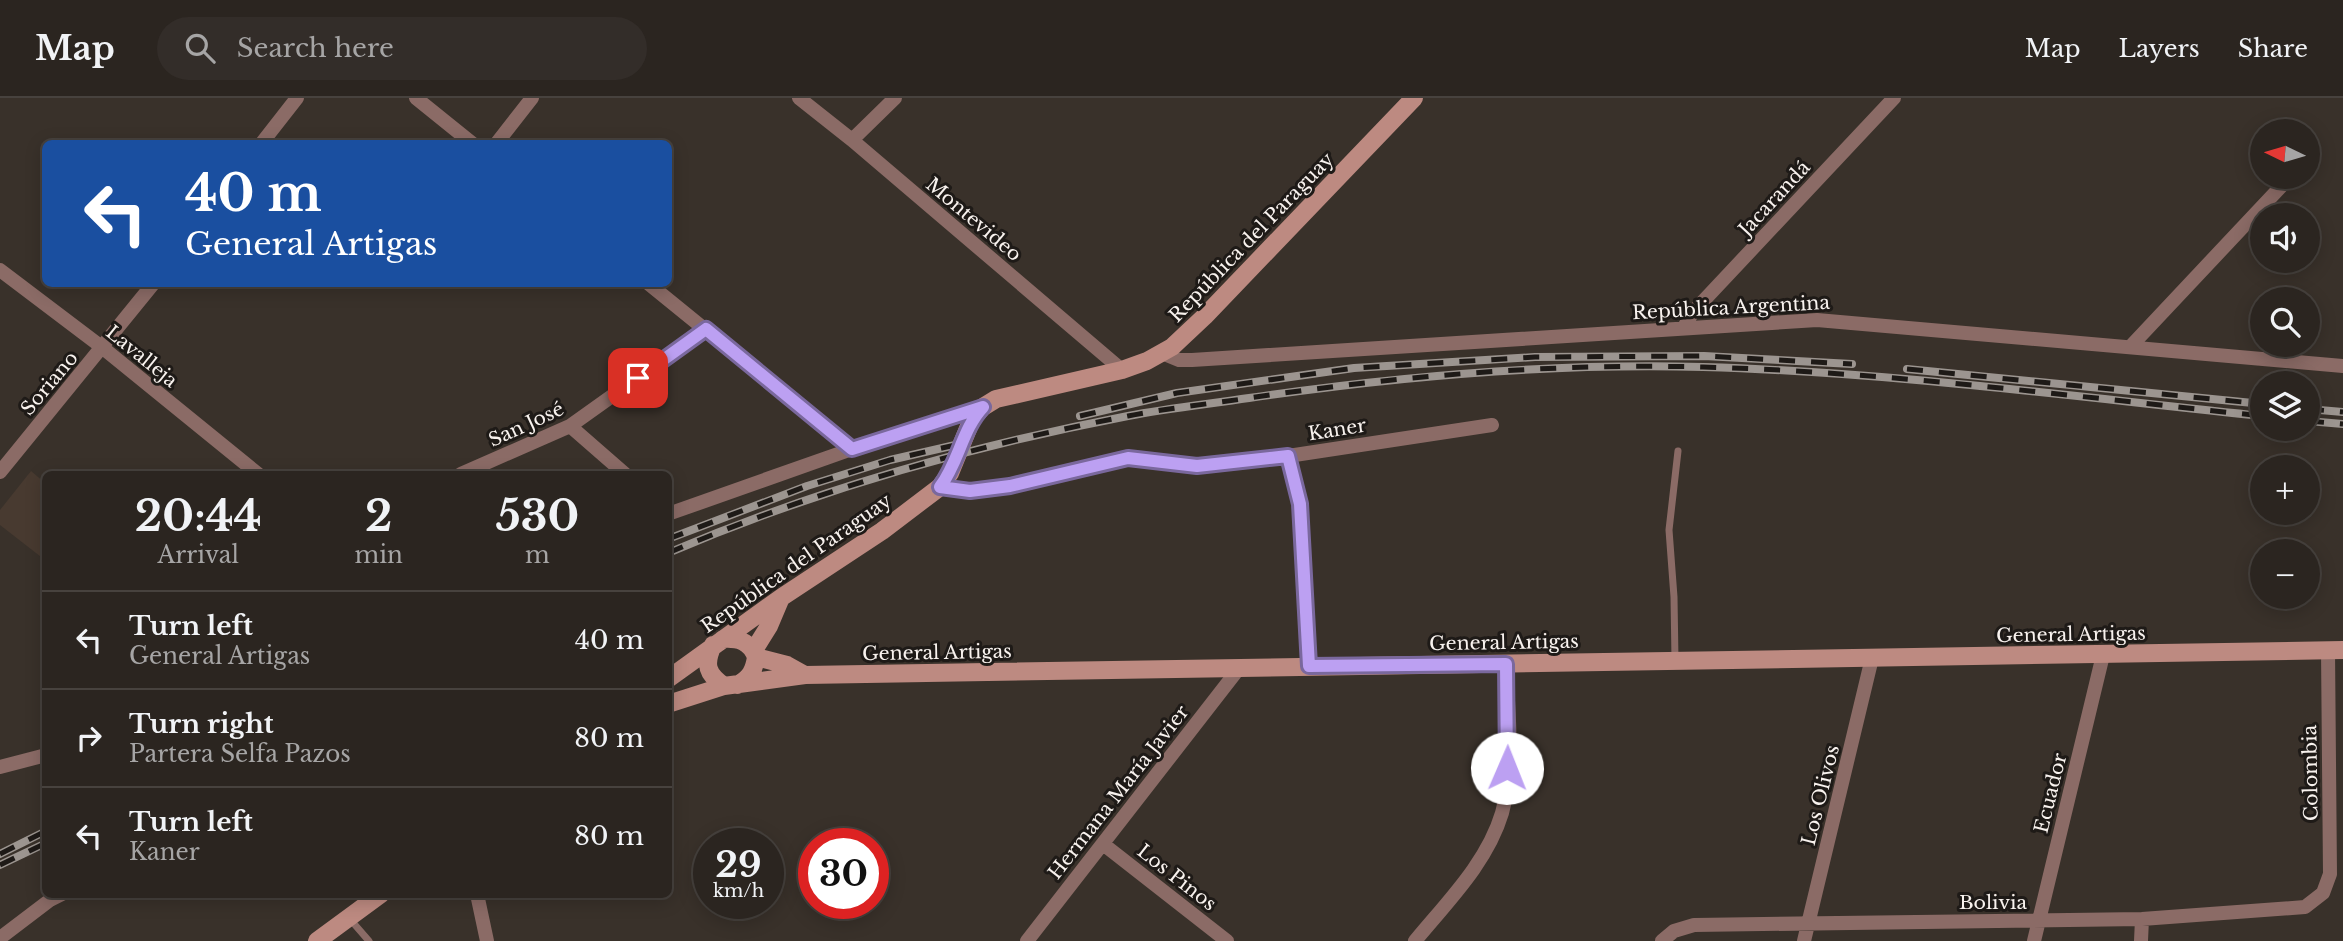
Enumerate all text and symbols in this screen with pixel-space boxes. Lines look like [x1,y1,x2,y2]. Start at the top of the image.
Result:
search box [157,17,647,80]
text: Map [35,28,115,69]
icon: search [181,29,219,67]
text: Search here [237,32,394,64]
text: Map [2025,34,2081,63]
text: Layers [2119,34,2200,63]
text: Share [2238,34,2308,63]
north arrow [2250,119,2320,189]
map controls [2250,119,2320,609]
street label: República del Paraguay [1164,148,1338,327]
street label: Jacarandá [1732,156,1815,243]
text: 40 m [185,163,322,224]
icon: left [70,168,161,259]
street label: Montevideo [921,173,1026,266]
button: sound [2250,203,2320,273]
text: General Artigas [185,224,437,264]
button: search [2250,287,2320,357]
street label: República Argentina [1632,291,1831,324]
street label: Lavalleja [101,321,182,392]
street label: Soriano [16,347,83,420]
pin [608,348,668,408]
icon: arrive [619,359,657,397]
button: layers [2250,371,2320,441]
street label: San José [485,397,567,452]
street label: Kaner [1306,414,1368,445]
button: + [2250,455,2320,525]
street label: República del Paraguay [697,489,896,638]
text: 20:44 [135,490,262,542]
text: 2 [365,490,392,542]
text: 530 [496,490,579,542]
button: − [2250,539,2320,609]
text: Arrival [158,541,239,569]
text: min [354,541,403,569]
text: m [525,541,550,569]
text: Turn left [129,610,253,642]
icon: left [70,621,108,659]
street label: General Artigas [1996,622,2146,647]
text: 40 m [575,624,644,656]
street label: General Artigas [1429,630,1579,655]
street label: General Artigas [862,640,1012,665]
text: General Artigas [129,642,310,670]
street label: Hermana María Javier [1043,701,1193,884]
text: Turn right [129,708,274,740]
icon: right [70,719,108,757]
text: 80 m [574,722,644,754]
street label: Colombia [2298,724,2323,821]
position arrow [1470,731,1544,805]
text: Partera Selfa Pazos [129,740,351,768]
street label: Los Olivos [1797,742,1844,848]
street label: Ecuador [2029,751,2072,835]
text: Turn left [129,806,253,838]
icon: left [70,817,108,855]
text: 80 m [574,820,644,852]
speed limit sign: 30 [798,828,889,919]
text: Kaner [129,838,200,866]
street label: Los Pinos [1133,839,1221,915]
text: 29 [715,843,762,886]
text: km/h [713,880,764,902]
street label: Bolivia [1959,891,2028,914]

